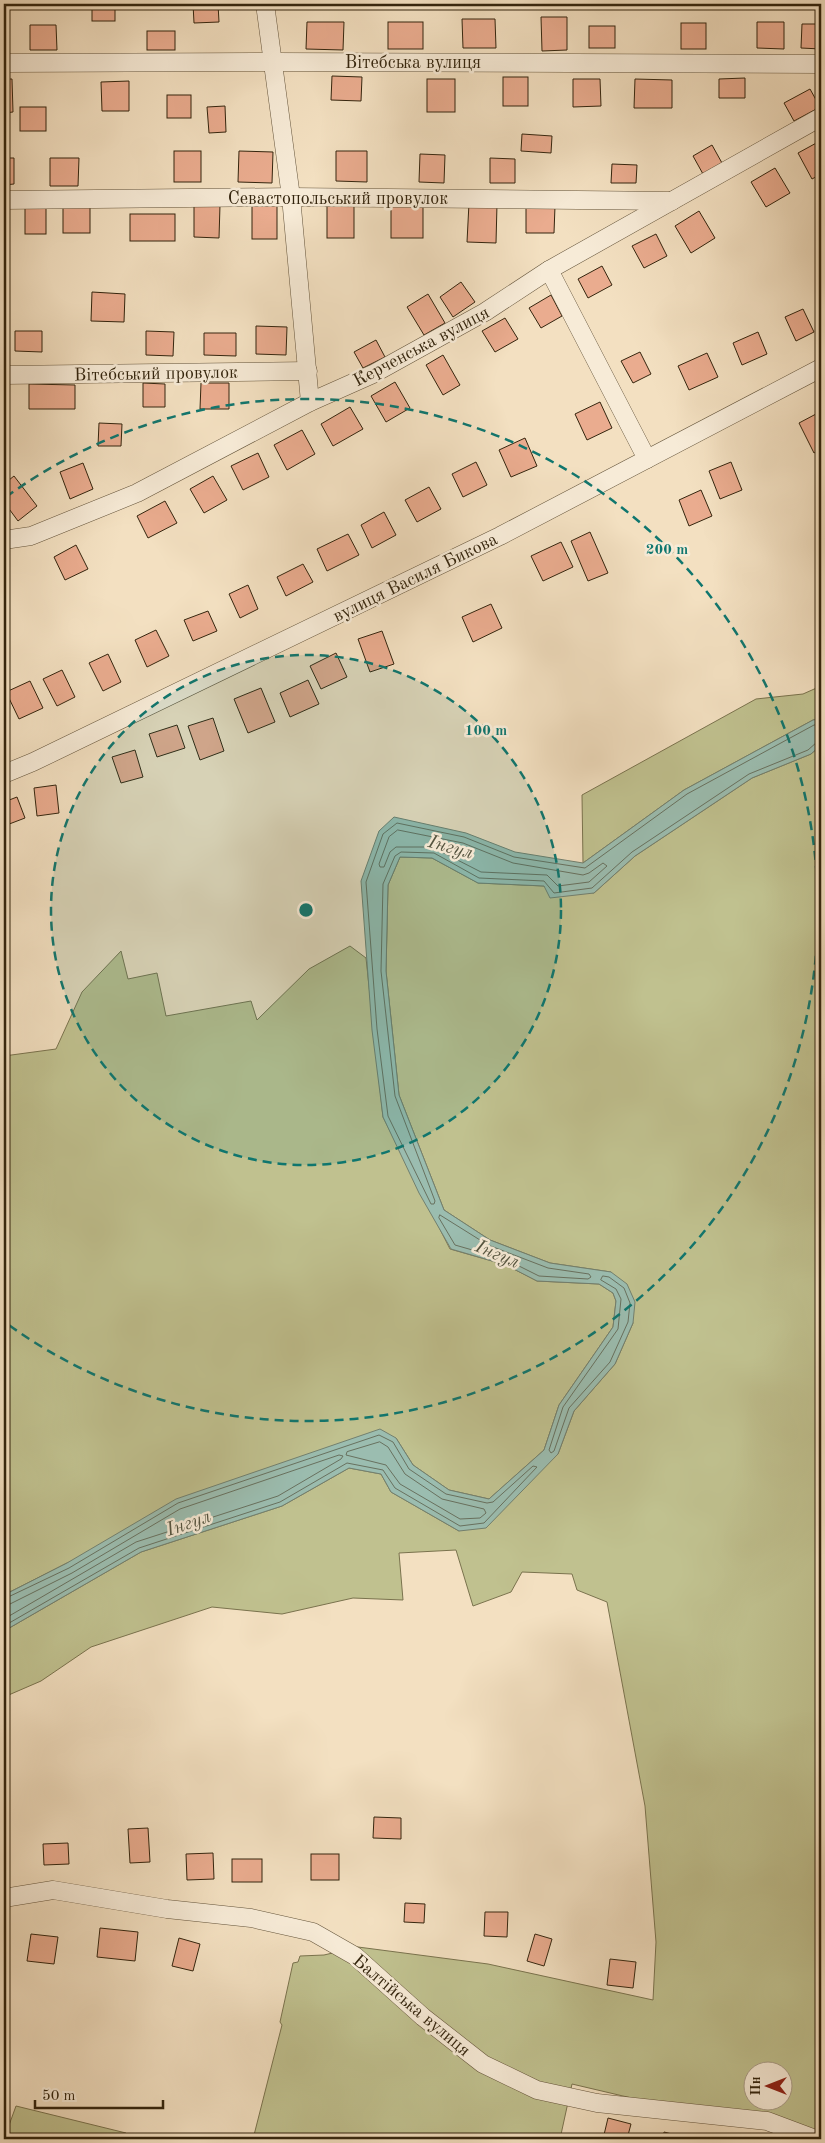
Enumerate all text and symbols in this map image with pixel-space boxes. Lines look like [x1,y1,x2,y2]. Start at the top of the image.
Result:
street label: Вітебська вулиця [345,54,481,72]
street label: Севастопольський провулок [228,190,448,208]
street label: Керченська вулиця [350,303,492,390]
street label: Вітебський провулок [74,364,238,384]
street label: вулиця Василя Бикова [330,530,501,626]
text: 200 m [646,543,688,558]
text: 100 m [465,724,507,739]
water label: Інгул [425,833,475,864]
centre of rings [297,901,315,919]
water label: Інгул [471,1237,522,1273]
water label: Інгул [163,1508,214,1541]
street label: Балтійська вулиця [349,1952,474,2060]
north arrow [742,2060,792,2110]
text: Пн [749,2076,763,2096]
scale bar [35,2078,162,2110]
text: 50 m [42,2089,76,2104]

